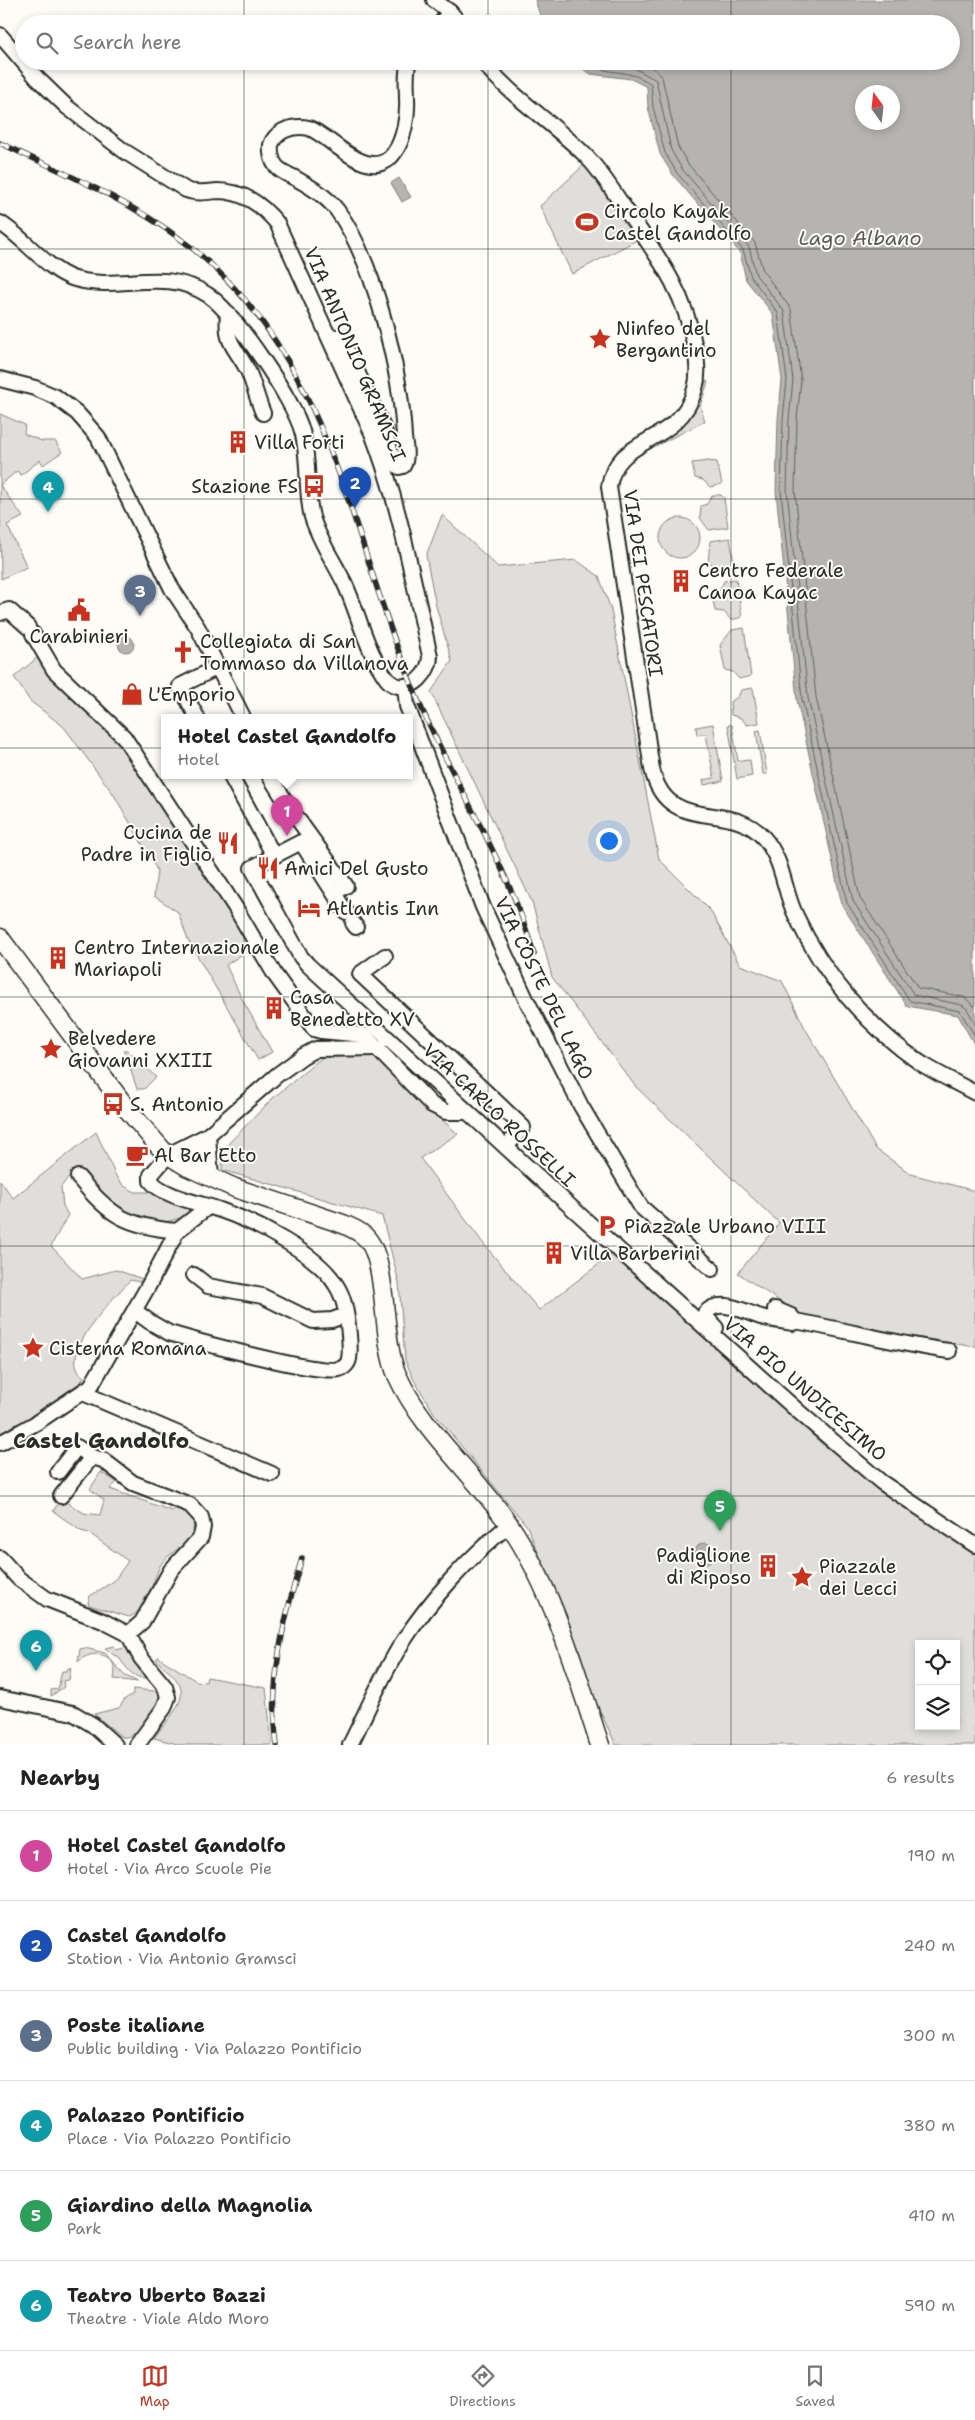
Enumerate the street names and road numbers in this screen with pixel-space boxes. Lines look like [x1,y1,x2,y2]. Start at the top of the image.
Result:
street label: VIA ANTONIO GRAMSCI [298,243,412,465]
street label: VIA DEI PESCATORI [618,488,668,678]
street label: VIA COSTE DEL LAGO [489,892,599,1084]
street label: VIA CARLO ROSSELLI [417,1038,581,1192]
street label: VIA PIO UNDICESIMO [718,1311,892,1467]

